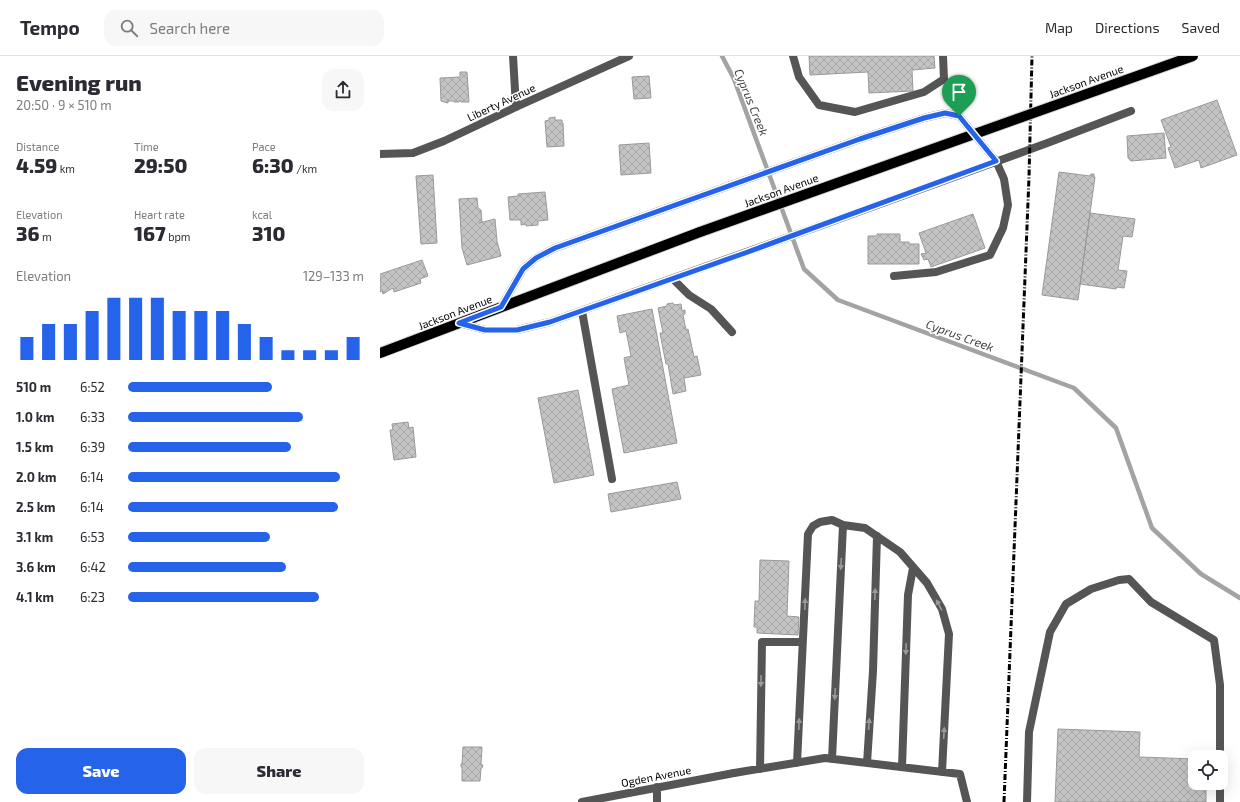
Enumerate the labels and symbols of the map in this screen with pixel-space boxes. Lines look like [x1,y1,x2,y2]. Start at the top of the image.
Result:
street label: Jackson Avenue [1047,62,1125,100]
water label: Cyprus Creek [731,66,772,138]
pin [942,75,976,116]
street label: Liberty Avenue [465,80,537,123]
street label: Jackson Avenue [742,171,820,209]
street label: Jackson Avenue [416,292,494,332]
water label: Cyprus Creek [924,316,996,355]
one-way arrow [838,558,844,571]
one-way arrow [872,587,878,600]
one-way arrow [802,598,809,610]
one-way arrow [936,599,943,611]
one-way arrow [903,643,909,656]
one-way arrow [758,675,764,688]
one-way arrow [832,688,838,701]
one-way arrow [795,718,802,730]
one-way arrow [866,718,873,730]
one-way arrow [940,727,947,739]
street label: Ogden Avenue [620,763,692,789]

